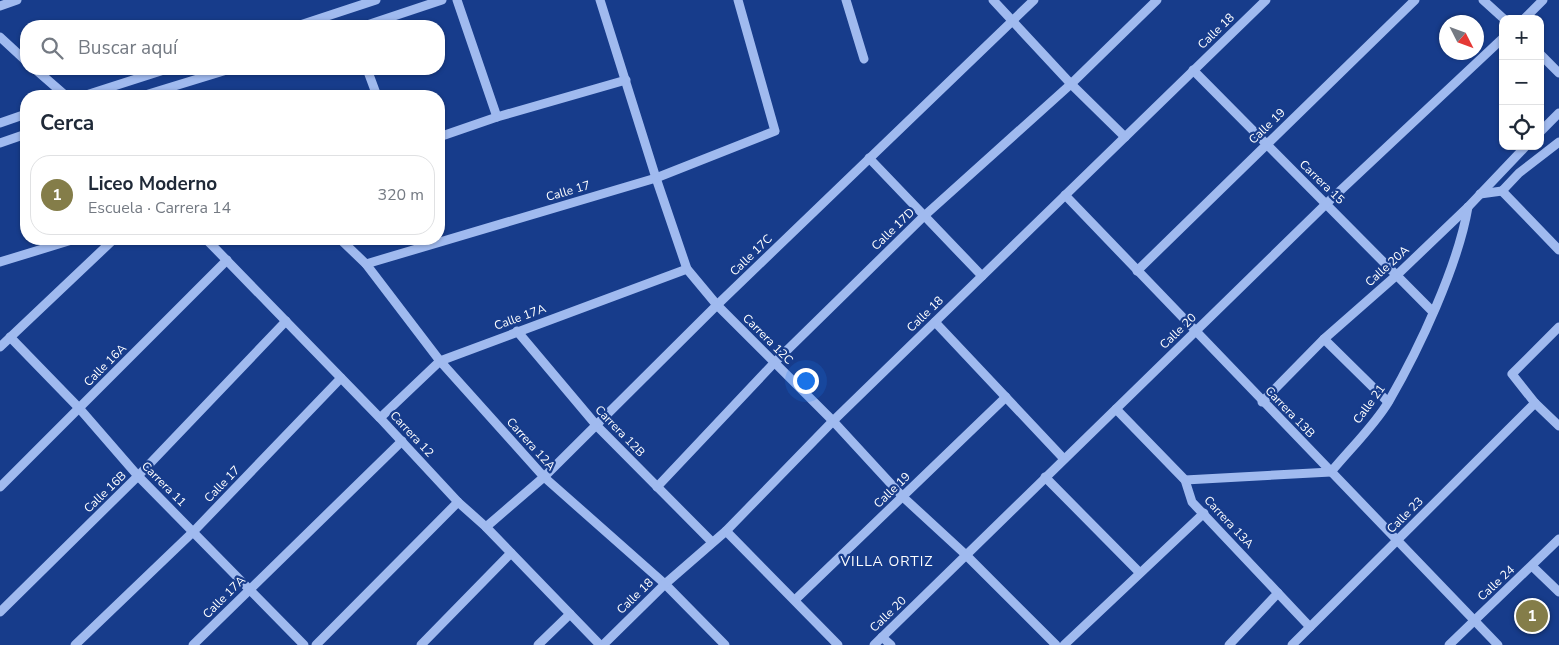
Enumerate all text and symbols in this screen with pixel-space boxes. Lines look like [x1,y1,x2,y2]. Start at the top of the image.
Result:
street label: Calle 18 [1194,10,1238,52]
north arrow [1439,15,1484,60]
map controls [1499,15,1544,150]
button: + [1499,15,1544,60]
search box [20,20,445,75]
icon: search [38,34,66,62]
text: Buscar aquí [78,35,177,61]
button: − [1499,60,1544,105]
street label: Calle 19 [1245,105,1289,147]
button: locate [1499,105,1544,150]
text: Cerca [40,109,94,137]
street label: Carrera 15 [1296,156,1348,208]
text: Liceo Moderno [88,171,217,197]
street label: Calle 17 [544,177,592,205]
text: 1 [52,184,62,206]
text: 320 m [377,184,424,206]
text: Escuela · Carrera 14 [88,197,231,219]
street label: Calle 17D [868,204,918,254]
street label: Calle 17C [726,231,776,279]
street label: Calle 20A [1362,242,1413,290]
street label: Calle 18 [903,293,947,335]
street label: Calle 17A [492,300,548,334]
street label: Carrera 12C [739,310,797,368]
street label: Calle 20 [1156,310,1200,352]
street label: Calle 16A [80,340,130,390]
your location [793,368,819,394]
street label: Calle 21 [1349,381,1389,427]
street label: Carrera 13B [1262,383,1318,441]
street label: Carrera 12B [592,402,648,460]
street label: Carrera 12 [387,408,437,460]
street label: Carrera 12A [503,414,559,474]
street label: Carrera 11 [138,458,190,510]
street label: Calle 17 [201,462,243,506]
street label: Calle 16B [80,468,130,516]
street label: Calle 19 [870,469,914,511]
street label: Carrera 13A [1201,492,1258,552]
street label: Calle 23 [1383,493,1427,537]
district label: VILLA ORTIZ [839,552,934,571]
street label: Calle 24 [1474,562,1518,604]
street label: Calle 17A [199,572,249,622]
street label: Calle 18 [613,575,657,617]
street label: Calle 20 [866,593,910,635]
pin: 1 [1516,597,1548,635]

